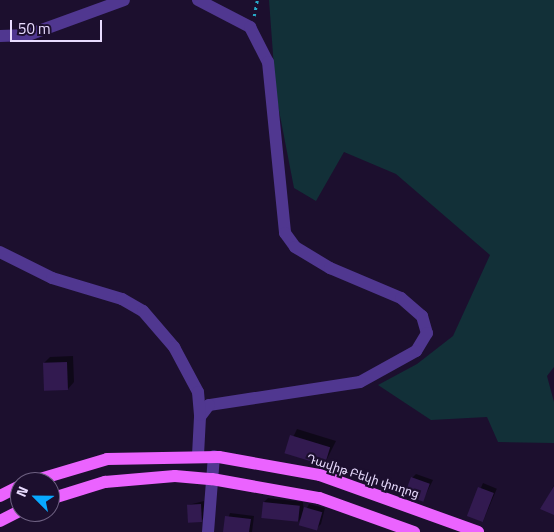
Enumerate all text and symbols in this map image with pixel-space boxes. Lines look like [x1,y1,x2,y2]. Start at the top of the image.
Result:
scale bar [12,10,105,42]
text: 50 m [18,17,51,40]
street label: Դավիթ Բեկի փողոց [305,451,421,501]
north arrow [10,472,60,522]
text: N [10,483,33,500]

